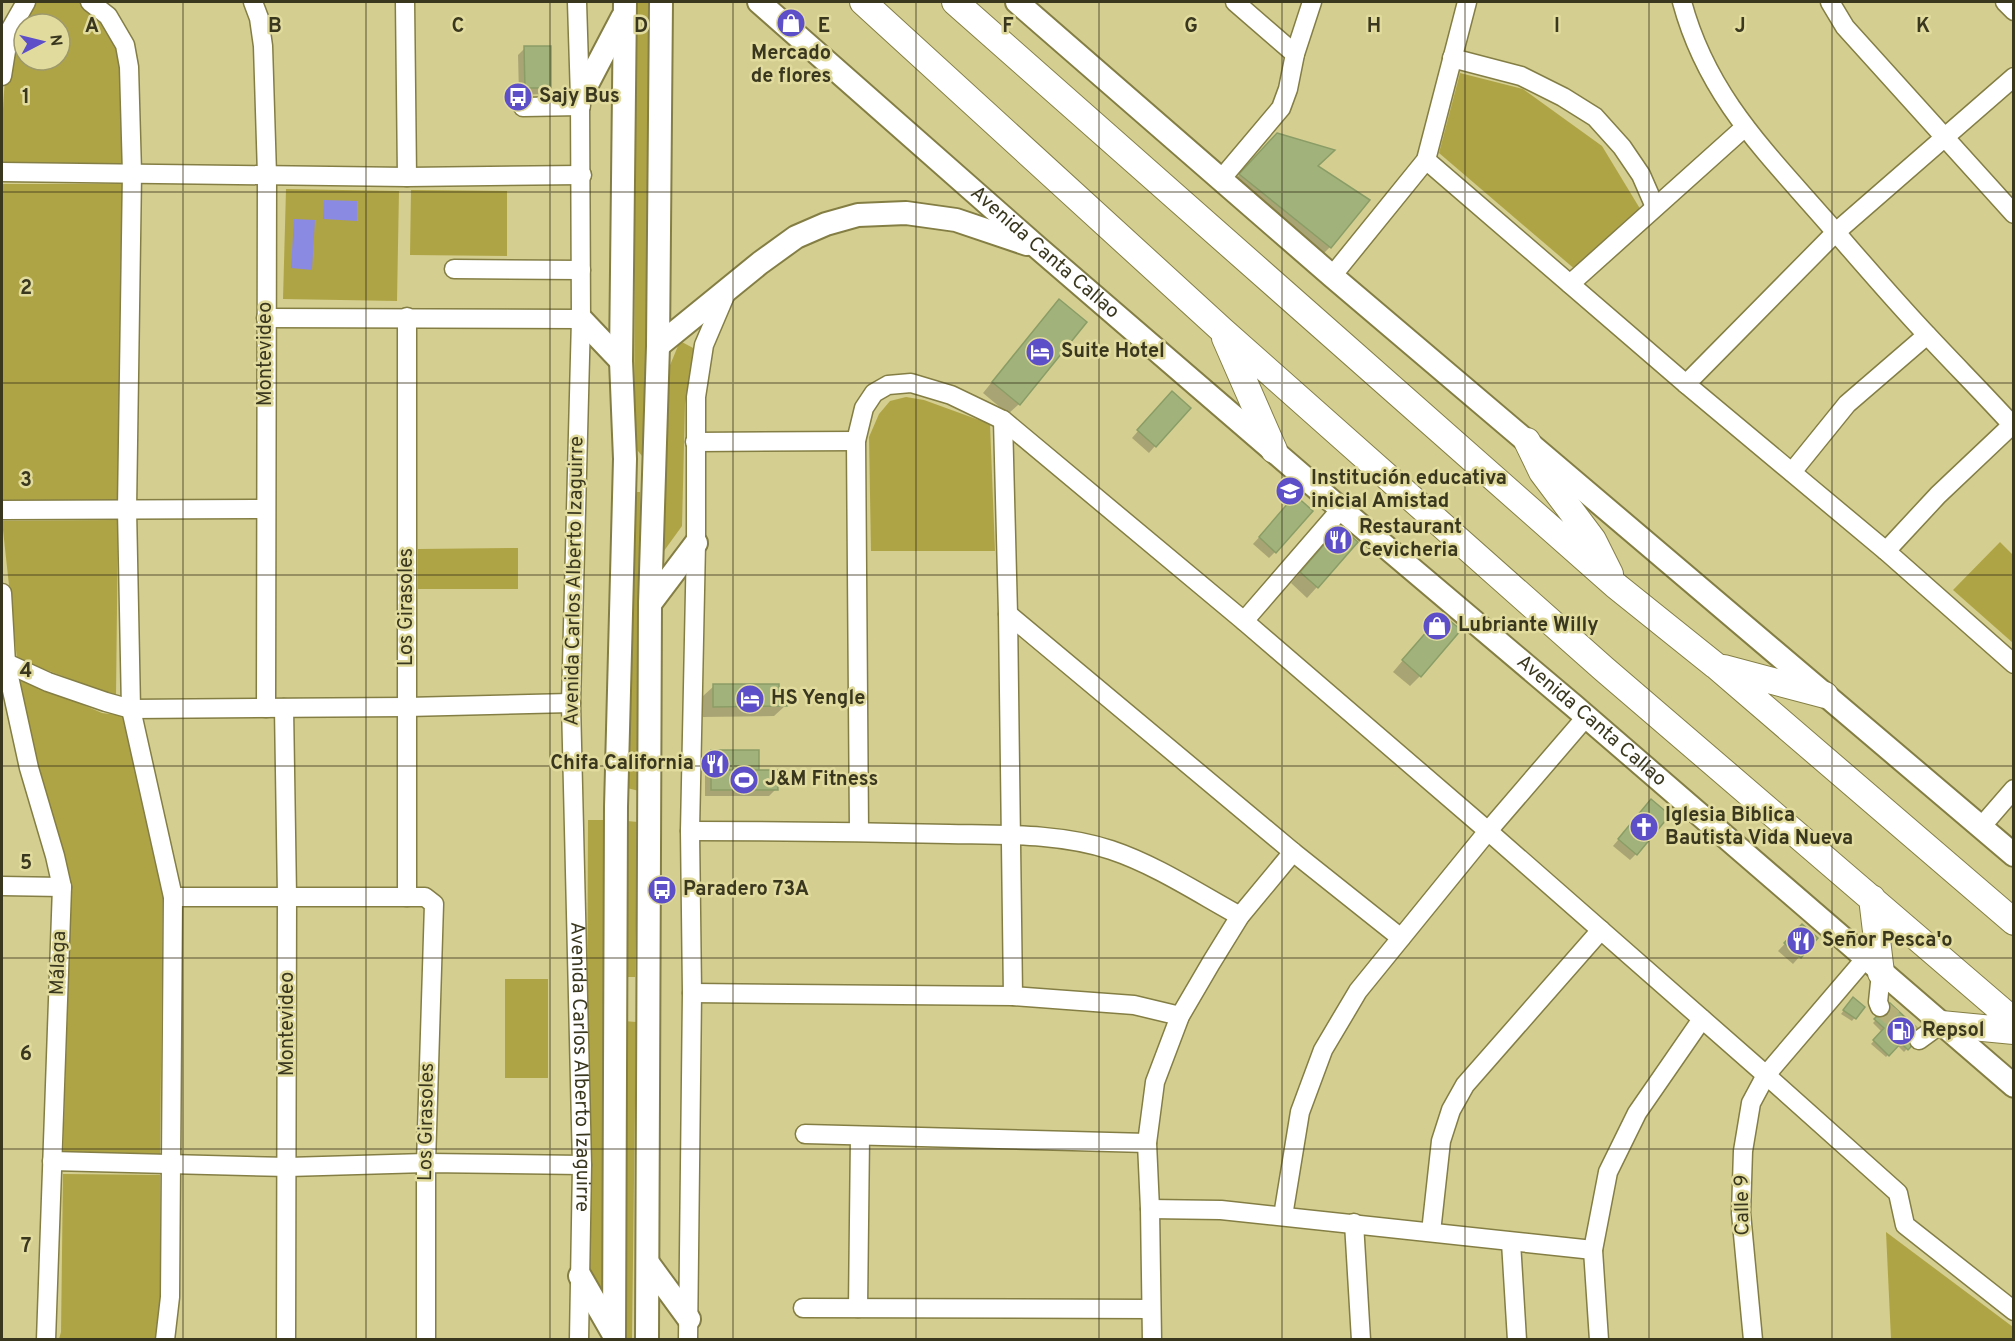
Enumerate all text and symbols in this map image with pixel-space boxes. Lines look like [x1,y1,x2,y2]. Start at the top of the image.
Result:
shop icon: Mercado de flores [775,7,807,39]
north arrow [12,12,72,72]
text: A [85,14,99,40]
text: B [268,14,282,40]
text: C [452,14,464,40]
text: D [634,14,648,40]
text: E [818,14,830,40]
text: F [1002,14,1014,40]
text: G [1184,14,1198,40]
text: H [1367,14,1381,40]
text: I [1554,14,1560,40]
text: J [1734,14,1746,40]
text: K [1916,14,1930,40]
text: N [44,33,66,47]
place label: Mercado de flores [751,41,831,90]
bus stop icon: Sajy Bus [502,81,534,113]
place label: Sajy Bus [539,84,620,110]
text: 1 [22,85,30,111]
street label: Avenida Canta Callao [964,181,1125,325]
text: 2 [20,276,32,302]
street label: Montevideo [253,302,279,406]
hotel icon: Suite Hotel [1024,336,1056,368]
place label: Suite Hotel [1061,339,1165,365]
street label: Avenida Carlos Alberto Izaguirre [559,436,591,726]
place label: Institución educativa inicial Amistad [1311,466,1507,515]
text: 3 [20,468,32,494]
school or university icon: Institución educativa inicial Amistad [1274,475,1306,507]
place label: Restaurant Cevicheria [1359,515,1462,564]
restaurant icon: Restaurant Cevicheria [1322,524,1354,556]
street label: Los Girasoles [394,548,420,666]
shop icon: Lubriante Willy [1421,610,1453,642]
place label: Lubriante Willy [1458,613,1599,639]
street label: Avenida Canta Callao [1511,650,1672,793]
text: 4 [20,659,32,685]
hotel icon: HS Yengle [734,683,766,715]
place label: HS Yengle [771,686,865,712]
restaurant icon: Chifa California [699,748,731,780]
place label: Chifa California [550,751,694,777]
sports icon: J&M Fitness [728,764,760,796]
place label: J&M Fitness [765,767,878,793]
place label: Iglesia Biblica Bautista Vida Nueva [1665,803,1853,852]
church icon: Iglesia Biblica Bautista Vida Nueva [1628,811,1660,843]
text: 5 [20,851,32,877]
bus stop icon: Paradero 73A [646,874,678,906]
place label: Paradero 73A [683,877,809,903]
street label: Avenida Carlos Alberto Izaguirre [563,921,595,1212]
restaurant icon: Señor Pesca'o [1785,925,1817,957]
place label: Señor Pesca'o [1822,928,1953,954]
street label: Málaga [45,930,73,996]
street label: Montevideo [275,972,301,1076]
fuel station icon: Repsol [1885,1015,1917,1047]
place label: Repsol [1922,1018,1985,1044]
text: 6 [20,1042,32,1068]
street label: Los Girasoles [413,1063,441,1181]
street label: Calle 9 [1729,1174,1757,1236]
text: 7 [21,1234,31,1260]

